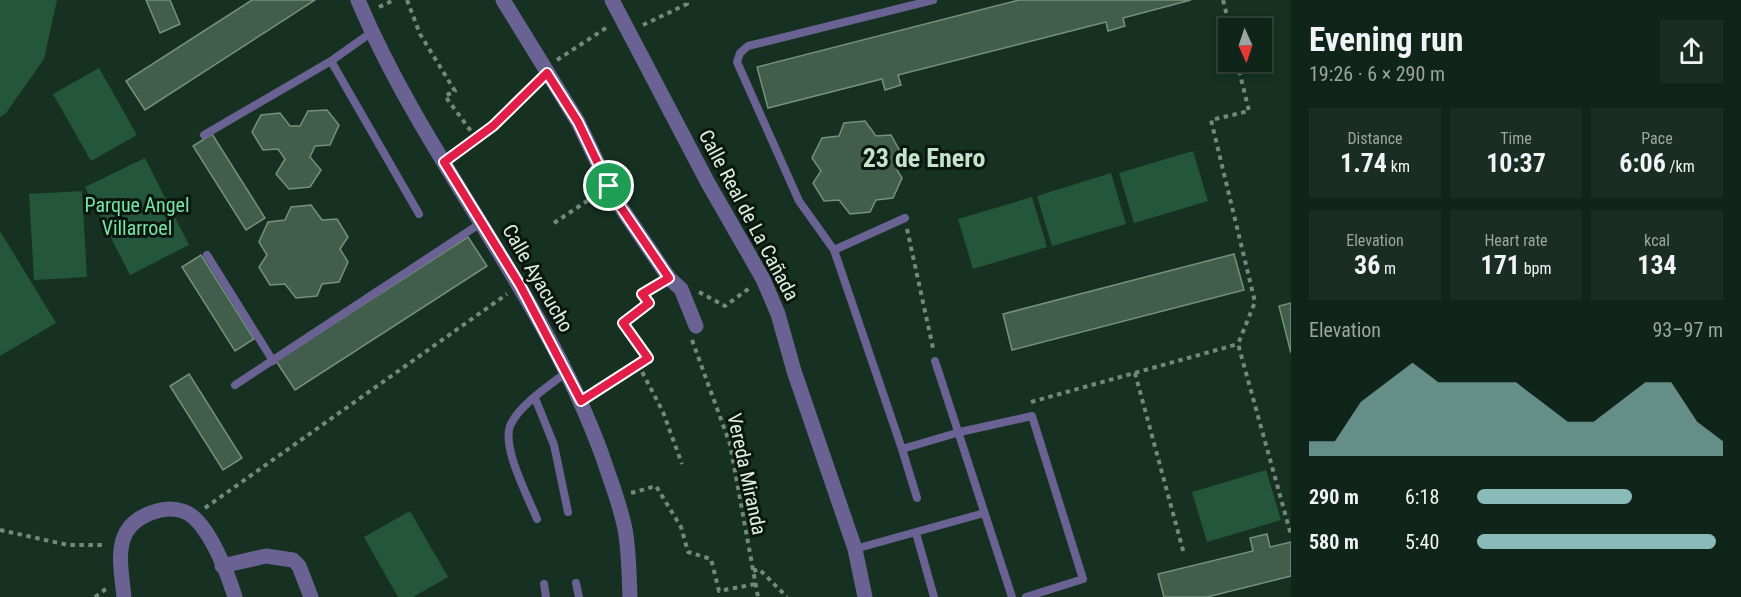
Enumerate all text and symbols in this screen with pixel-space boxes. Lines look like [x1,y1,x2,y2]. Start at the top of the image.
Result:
north arrow [1218,18,1272,72]
map controls [1218,18,1272,72]
text: Evening run [1309,20,1464,59]
button: share [1660,20,1723,83]
text: 19:26 · 6 × 290 m [1309,62,1445,86]
street label: Calle Real de La Cañada [694,125,804,305]
text: Distance [1347,129,1403,148]
text: Time [1500,129,1532,148]
text: Pace [1641,129,1673,148]
district label: 23 de Enero [863,143,985,173]
text: 1.74 [1340,148,1387,178]
text: 10:37 [1486,148,1546,178]
text: 6:06 [1619,148,1666,178]
text: km [1387,157,1410,176]
text: /km [1666,157,1695,176]
pin [583,160,634,211]
icon: arrive [592,169,625,202]
park label: Parque Angel Villarroel [84,193,190,240]
street label: Calle Ayacucho [497,220,579,336]
text: Elevation [1346,231,1404,250]
text: Heart rate [1484,231,1548,250]
text: kcal [1644,231,1670,250]
text: 36 [1354,250,1380,280]
text: 171 [1481,250,1520,280]
text: 134 [1637,250,1677,280]
text: m [1380,259,1396,278]
text: bpm [1520,259,1551,278]
text: Elevation [1309,318,1381,342]
text: 93–97 m [1652,318,1723,342]
street label: Vereda Miranda [722,411,772,537]
text: 290 m [1309,485,1359,509]
text: 6:18 [1405,485,1439,509]
text: 580 m [1309,530,1359,554]
text: 5:40 [1405,530,1439,554]

